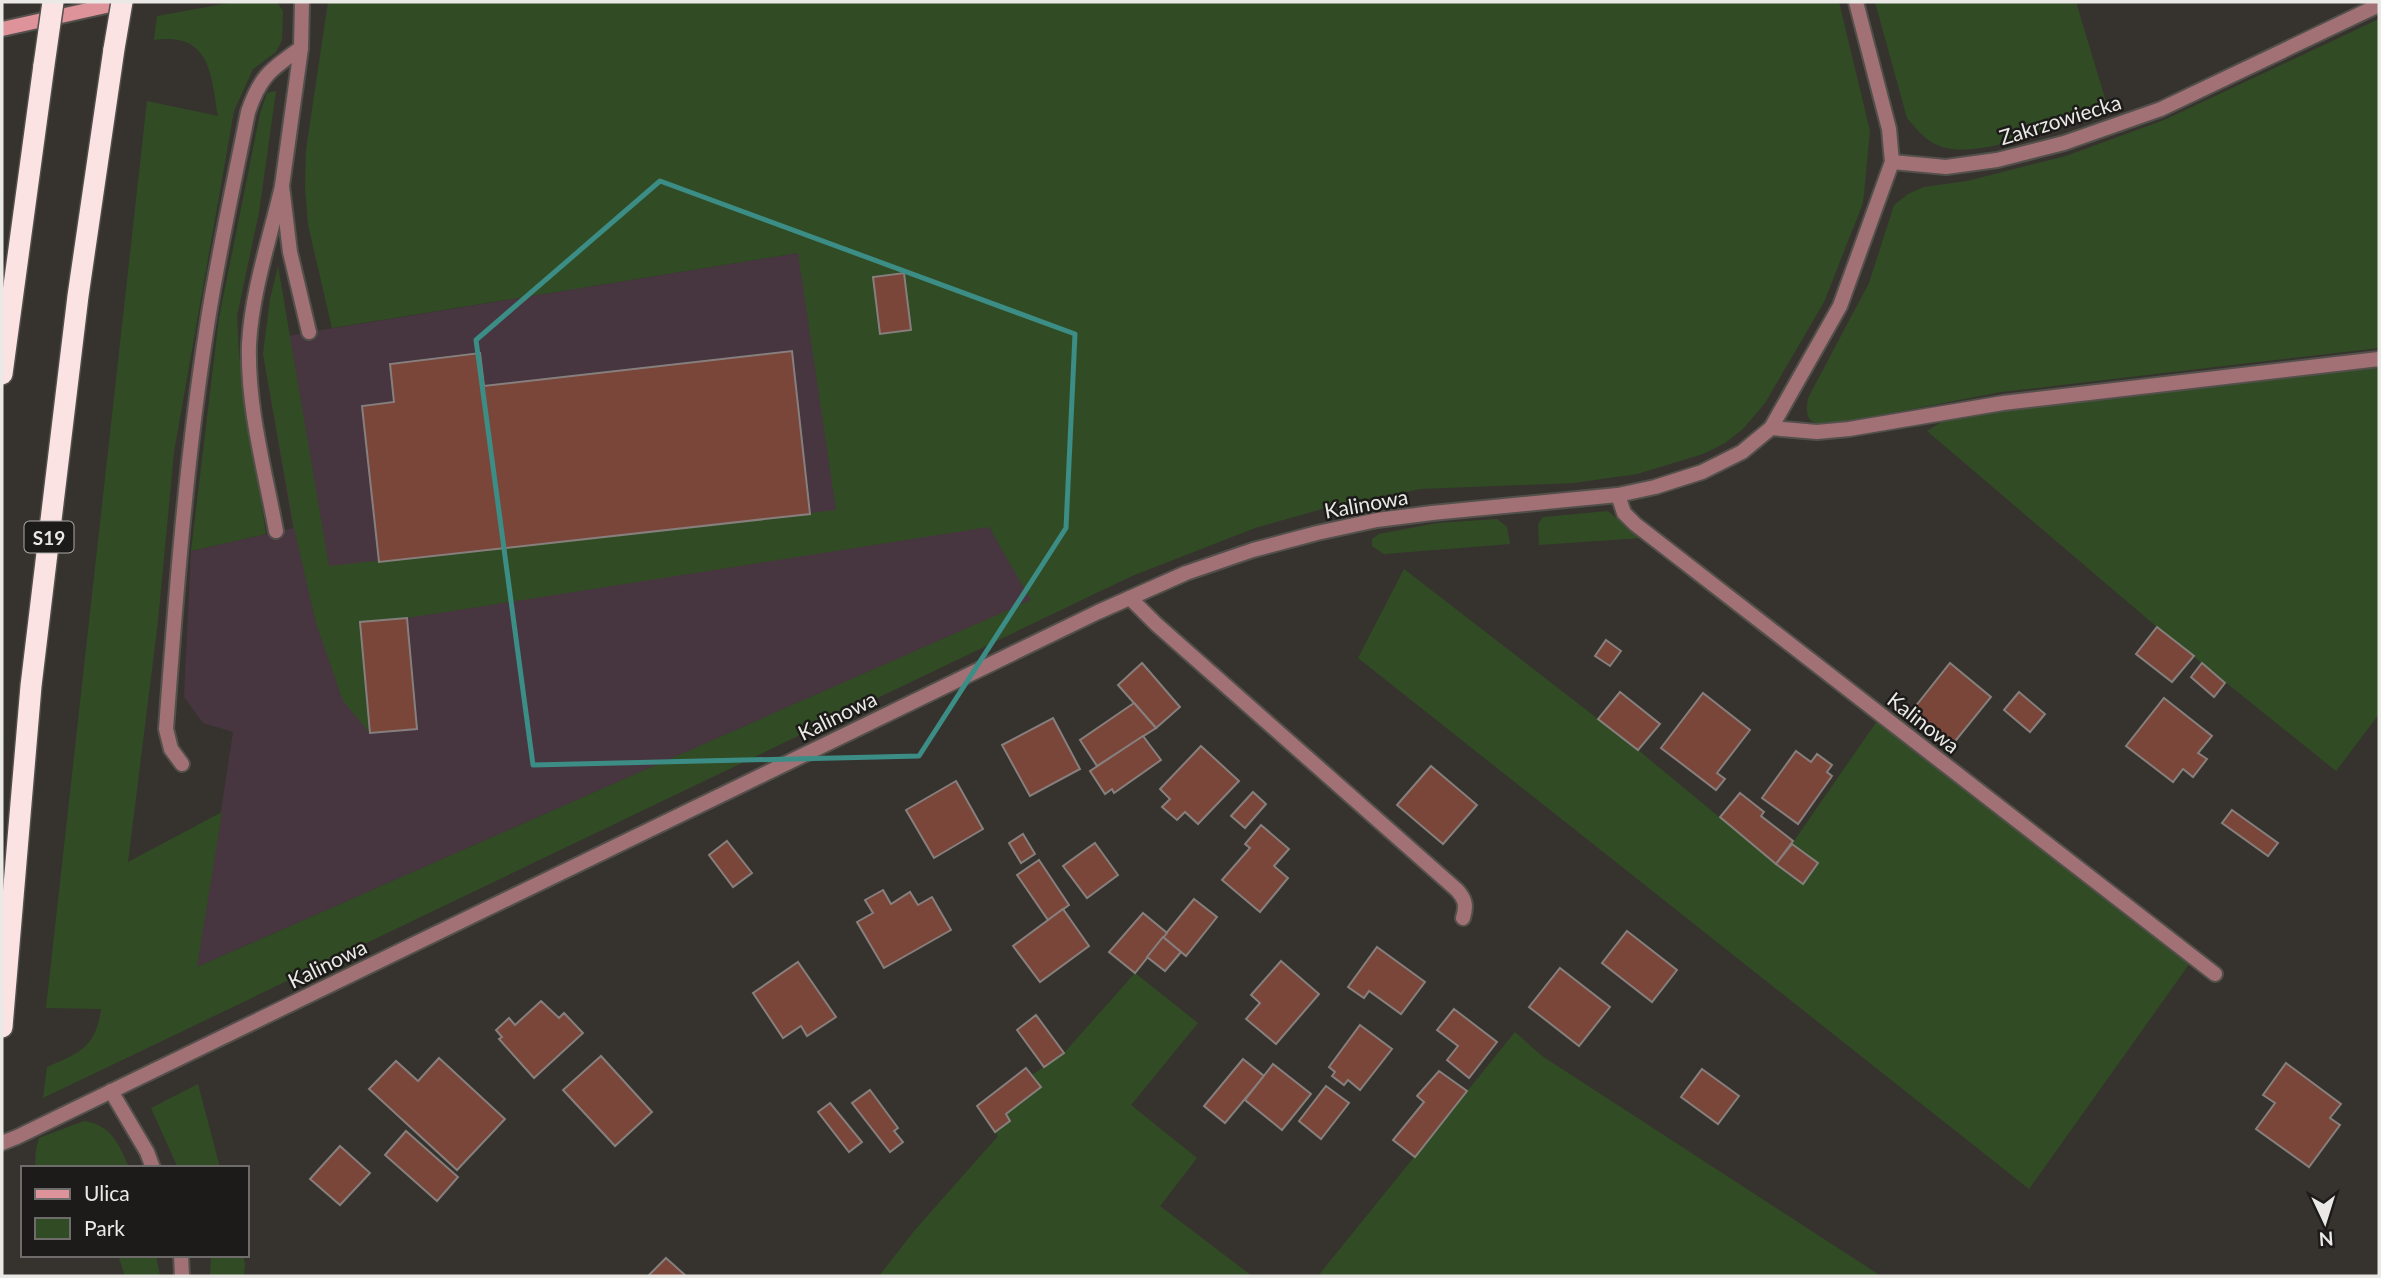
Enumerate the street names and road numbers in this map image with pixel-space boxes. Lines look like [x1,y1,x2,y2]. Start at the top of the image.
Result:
street label: Zakrzowiecka [1996,89,2124,149]
street label: Kalinowa [1322,483,1410,523]
road number: S19 [24,522,74,552]
street label: Kalinowa [794,685,880,745]
street label: Kalinowa [1883,686,1965,758]
street label: Kalinowa [284,933,370,993]

